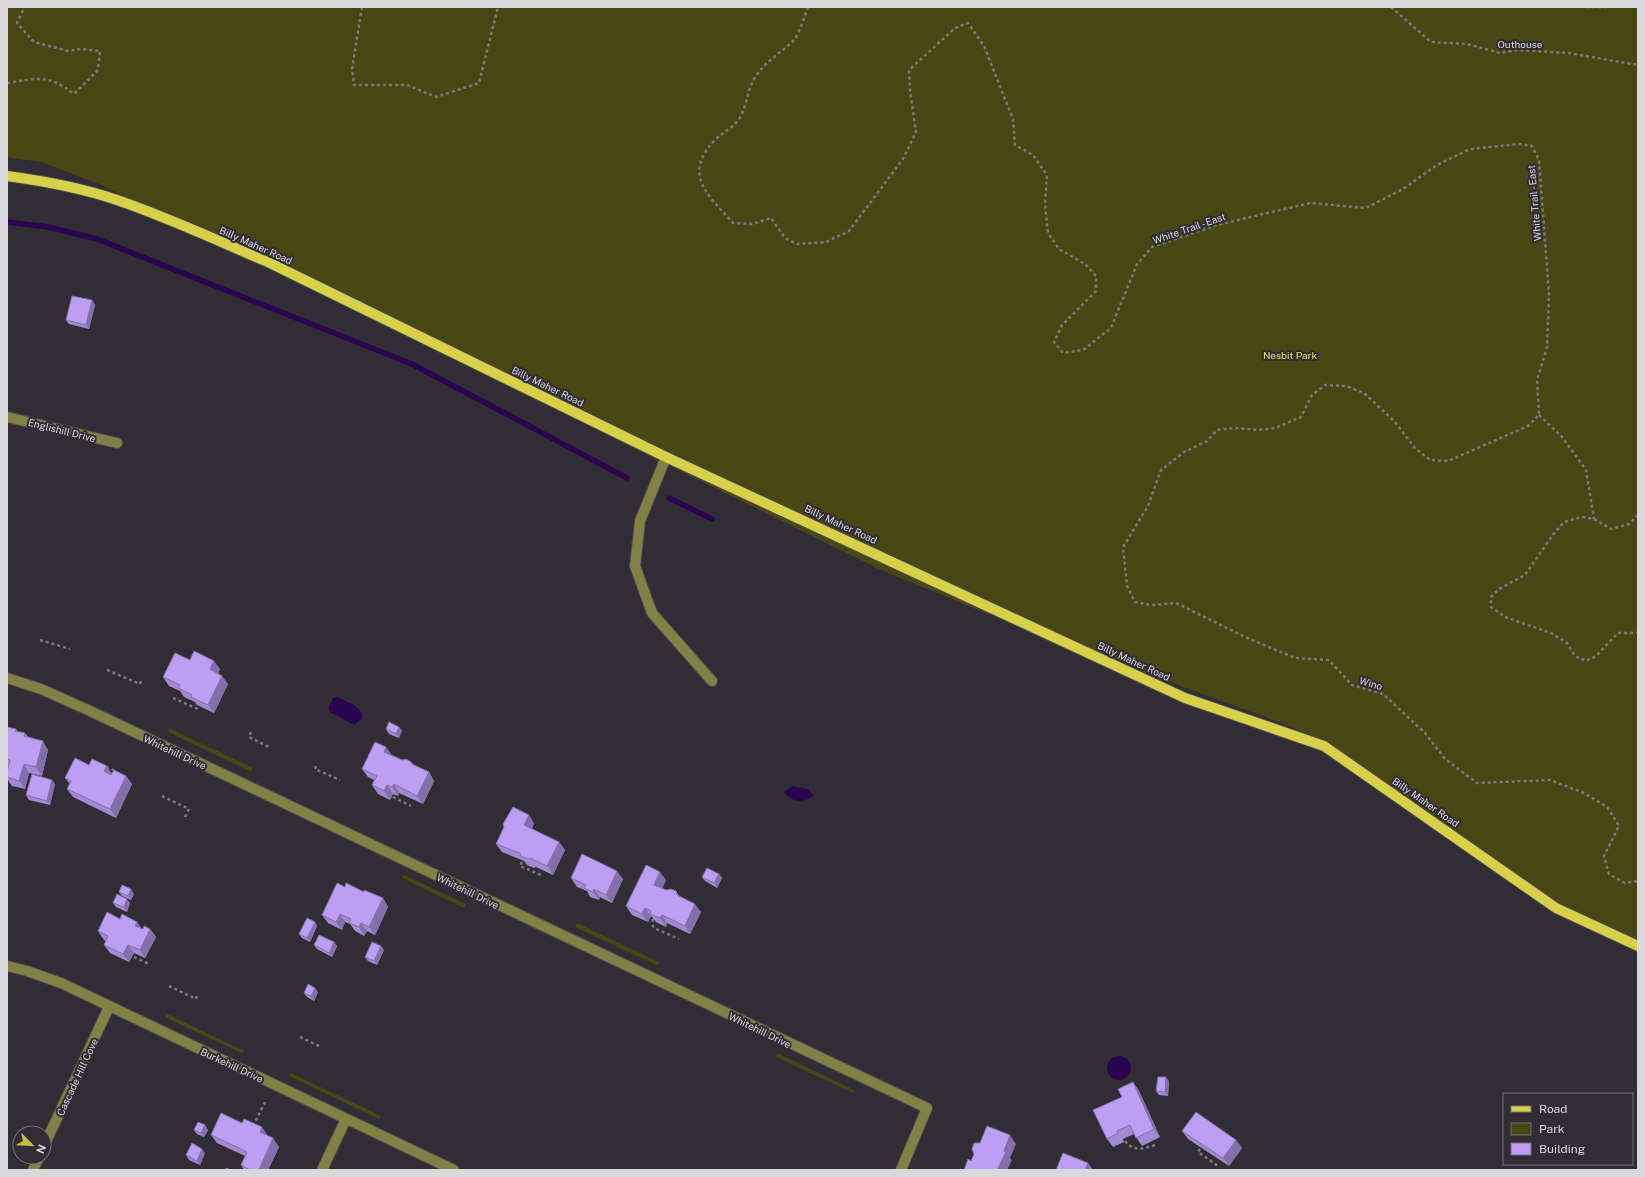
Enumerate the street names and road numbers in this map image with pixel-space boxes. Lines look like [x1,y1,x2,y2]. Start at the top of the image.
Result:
street label: Outhouse [1498,38,1543,50]
street label: White Trail - East [1525,164,1543,242]
street label: White Trail - East [1151,210,1227,246]
street label: Billy Maher Road [218,224,294,266]
street label: Billy Maher Road [510,363,586,409]
street label: Englishill Drive [27,416,97,444]
street label: Billy Maher Road [803,502,879,546]
street label: Billy Maher Road [1096,639,1172,683]
street label: Wino [1358,674,1384,692]
street label: Whitehill Drive [142,732,209,772]
street label: Billy Maher Road [1390,775,1462,829]
street label: Whitehill Drive [435,871,501,911]
street label: Whitehill Drive [727,1010,793,1050]
street label: Cascade Hill Cove [54,1036,100,1118]
street label: Burkehill Drive [199,1045,266,1085]

